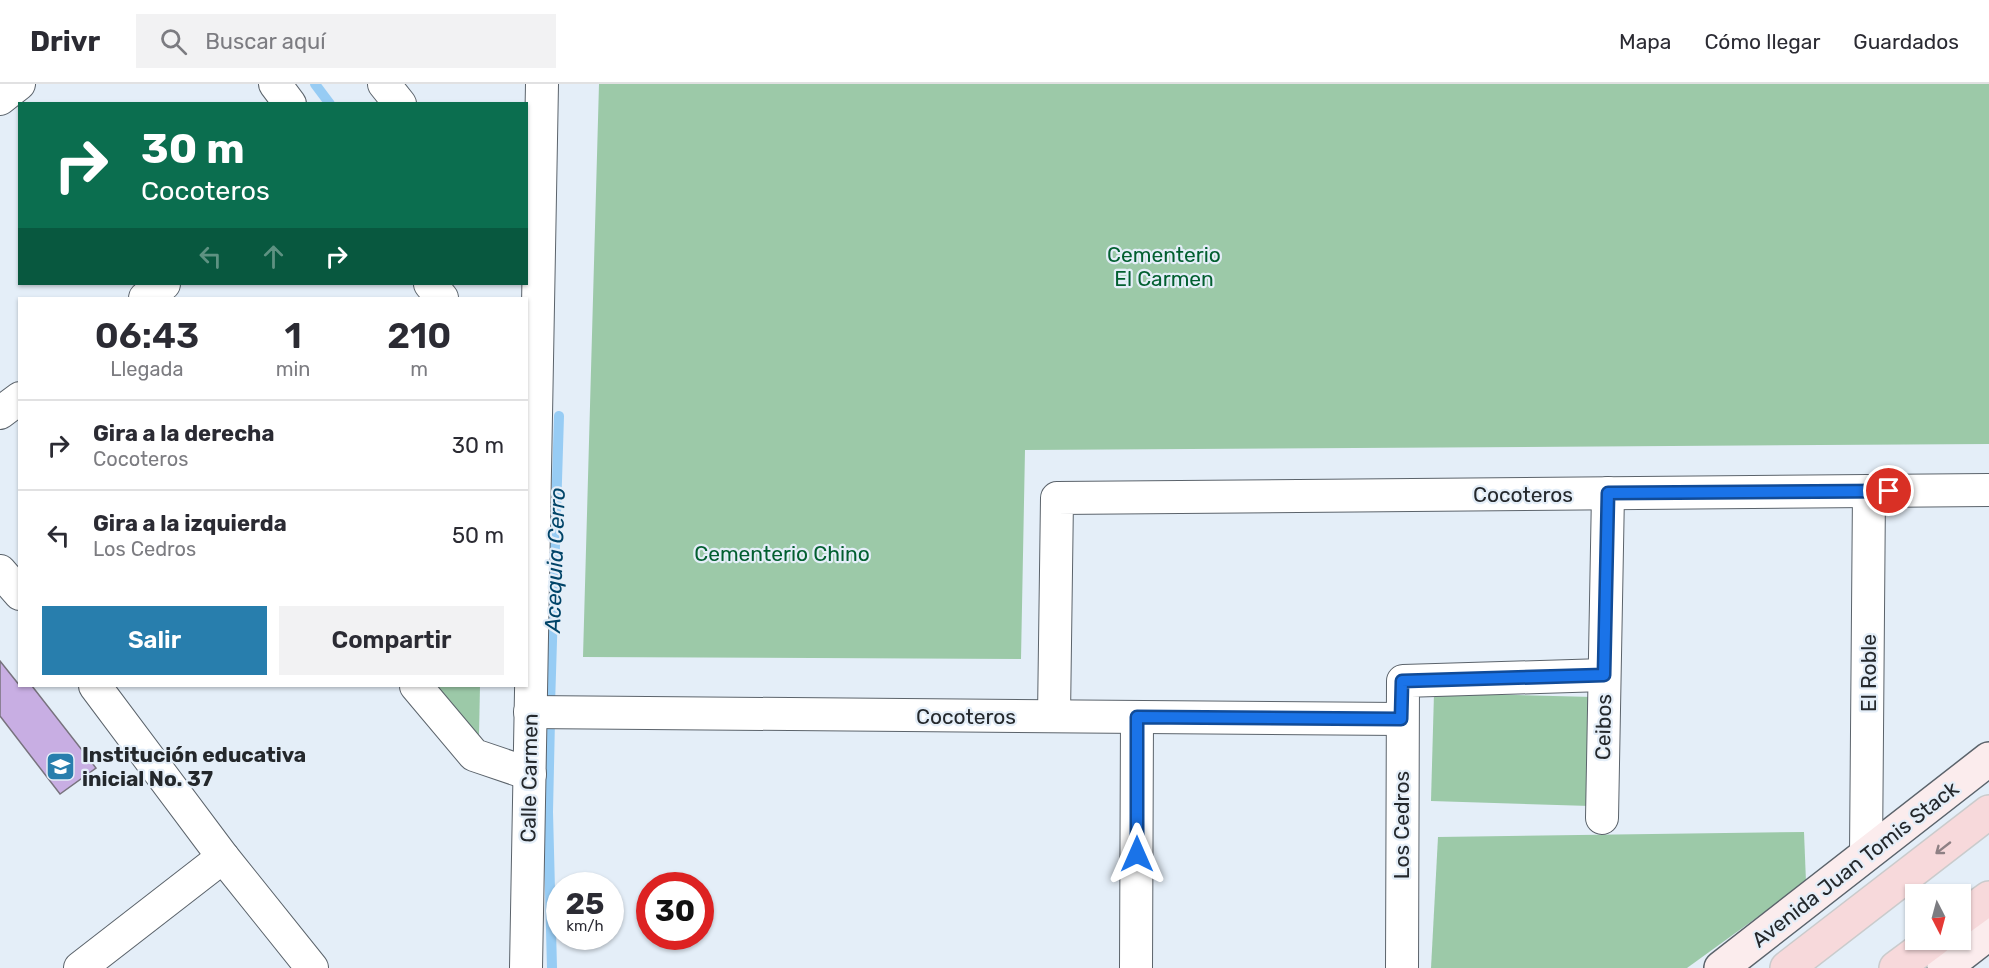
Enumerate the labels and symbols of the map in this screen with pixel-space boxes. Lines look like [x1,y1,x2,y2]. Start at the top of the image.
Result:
park label: Cementerio El Carmen [1107,242,1221,291]
pin [1863,465,1914,516]
street label: Cocoteros [1473,482,1573,507]
water label: Acequia Cerro [539,487,571,634]
park label: Cementerio Chino [694,541,870,566]
street label: El Roble [1856,634,1881,712]
street label: Ceibos [1590,694,1616,760]
street label: Cocoteros [916,704,1016,729]
street label: Calle Carmen [515,713,543,843]
place label: Institución educativa inicial No. 37 [82,742,306,791]
school or university icon: Institución educativa inicial No. 37 [45,750,77,782]
street label: Los Cedros [1389,771,1414,879]
street label: Avenida Juan Tomis Stack [1747,775,1963,952]
position arrow [1105,822,1169,886]
one-way arrow [1935,842,1951,854]
speed limit sign: 30 [636,872,714,950]
north arrow [1905,884,1971,950]

